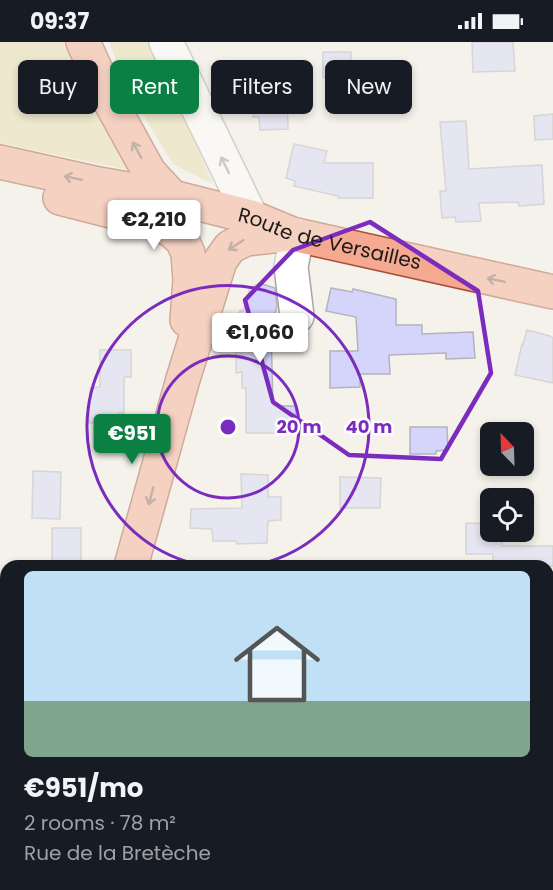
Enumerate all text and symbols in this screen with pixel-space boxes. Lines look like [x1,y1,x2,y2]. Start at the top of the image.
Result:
text: 09:37 [30,6,89,37]
chip: Buy [18,60,98,114]
chip: Rent [110,60,199,114]
chip: Filters [211,60,313,114]
chip: New [325,60,412,114]
one-way arrow [131,142,143,159]
one-way arrow [219,156,231,174]
one-way arrow [64,172,83,183]
pin: €2,210 [105,200,203,251]
street label: Route de Versailles [235,200,424,276]
text: €2,210 [121,205,187,233]
one-way arrow [228,240,245,252]
one-way arrow [487,274,506,285]
pin: €1,060 [211,313,309,364]
text: €1,060 [226,318,294,346]
pin: €951 [96,414,168,465]
text: 20 m [277,414,321,439]
text: 40 m [346,414,392,439]
centre of rings [218,417,238,437]
text: €951 [108,419,156,447]
north arrow [480,422,534,476]
map controls [480,422,534,542]
one-way arrow [144,486,156,505]
button: locate [480,488,534,542]
icon: home [223,610,331,718]
text: €951/mo [24,770,143,806]
text: 2 rooms · 78 m² [24,809,176,837]
text: Rue de la Bretèche [24,839,211,867]

